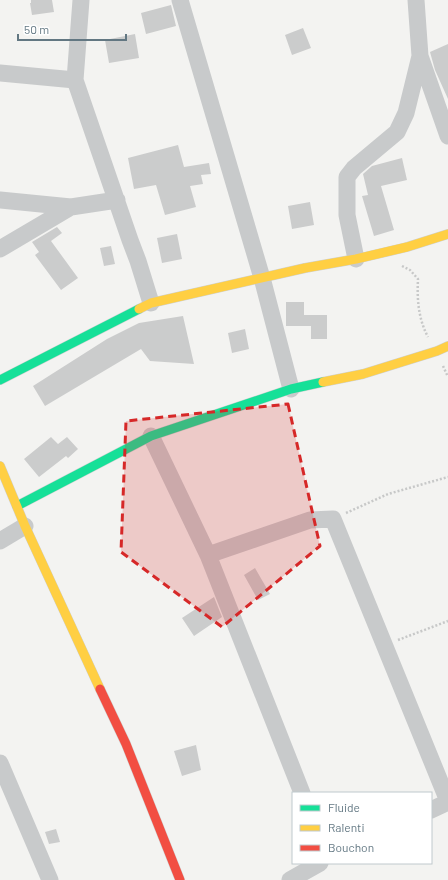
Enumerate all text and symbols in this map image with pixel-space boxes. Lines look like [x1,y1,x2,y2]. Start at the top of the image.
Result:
scale bar [18,16,126,42]
text: 50 m [24,22,49,36]
legend [292,792,432,864]
text: Fluide [328,800,360,814]
text: Ralenti [328,820,365,834]
text: Bouchon [328,840,374,854]

